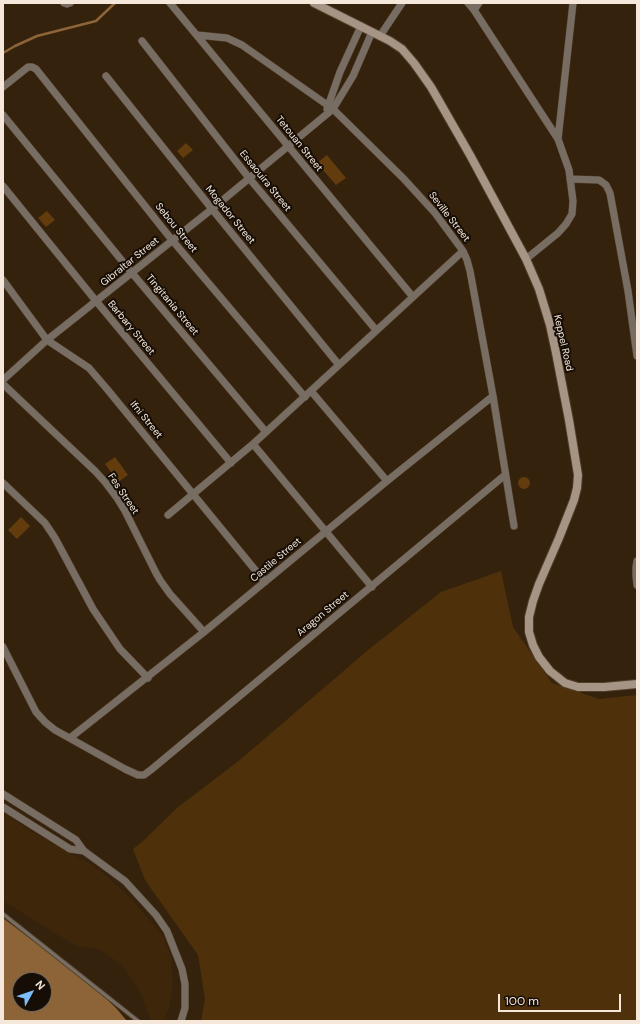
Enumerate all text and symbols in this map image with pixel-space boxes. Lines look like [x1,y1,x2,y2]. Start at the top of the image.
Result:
street label: Tetouan Street [273,114,325,174]
street label: Essaouira Street [237,148,293,214]
street label: Mogador Street [203,183,257,247]
street label: Seville Street [426,190,472,244]
street label: Sebou Street [152,201,200,255]
street label: Gibraltar Street [98,235,162,289]
street label: Tingitania Street [143,272,201,338]
street label: Barbary Street [105,298,157,358]
street label: Keppel Road [551,314,575,372]
street label: Ifni Street [127,399,165,441]
street label: Fes Street [105,471,141,517]
street label: Castile Street [248,535,304,585]
street label: Aragon Street [295,589,351,639]
north arrow [12,972,52,1012]
text: N [32,977,48,993]
scale bar [500,986,623,1012]
text: 100 m [505,993,539,1009]

